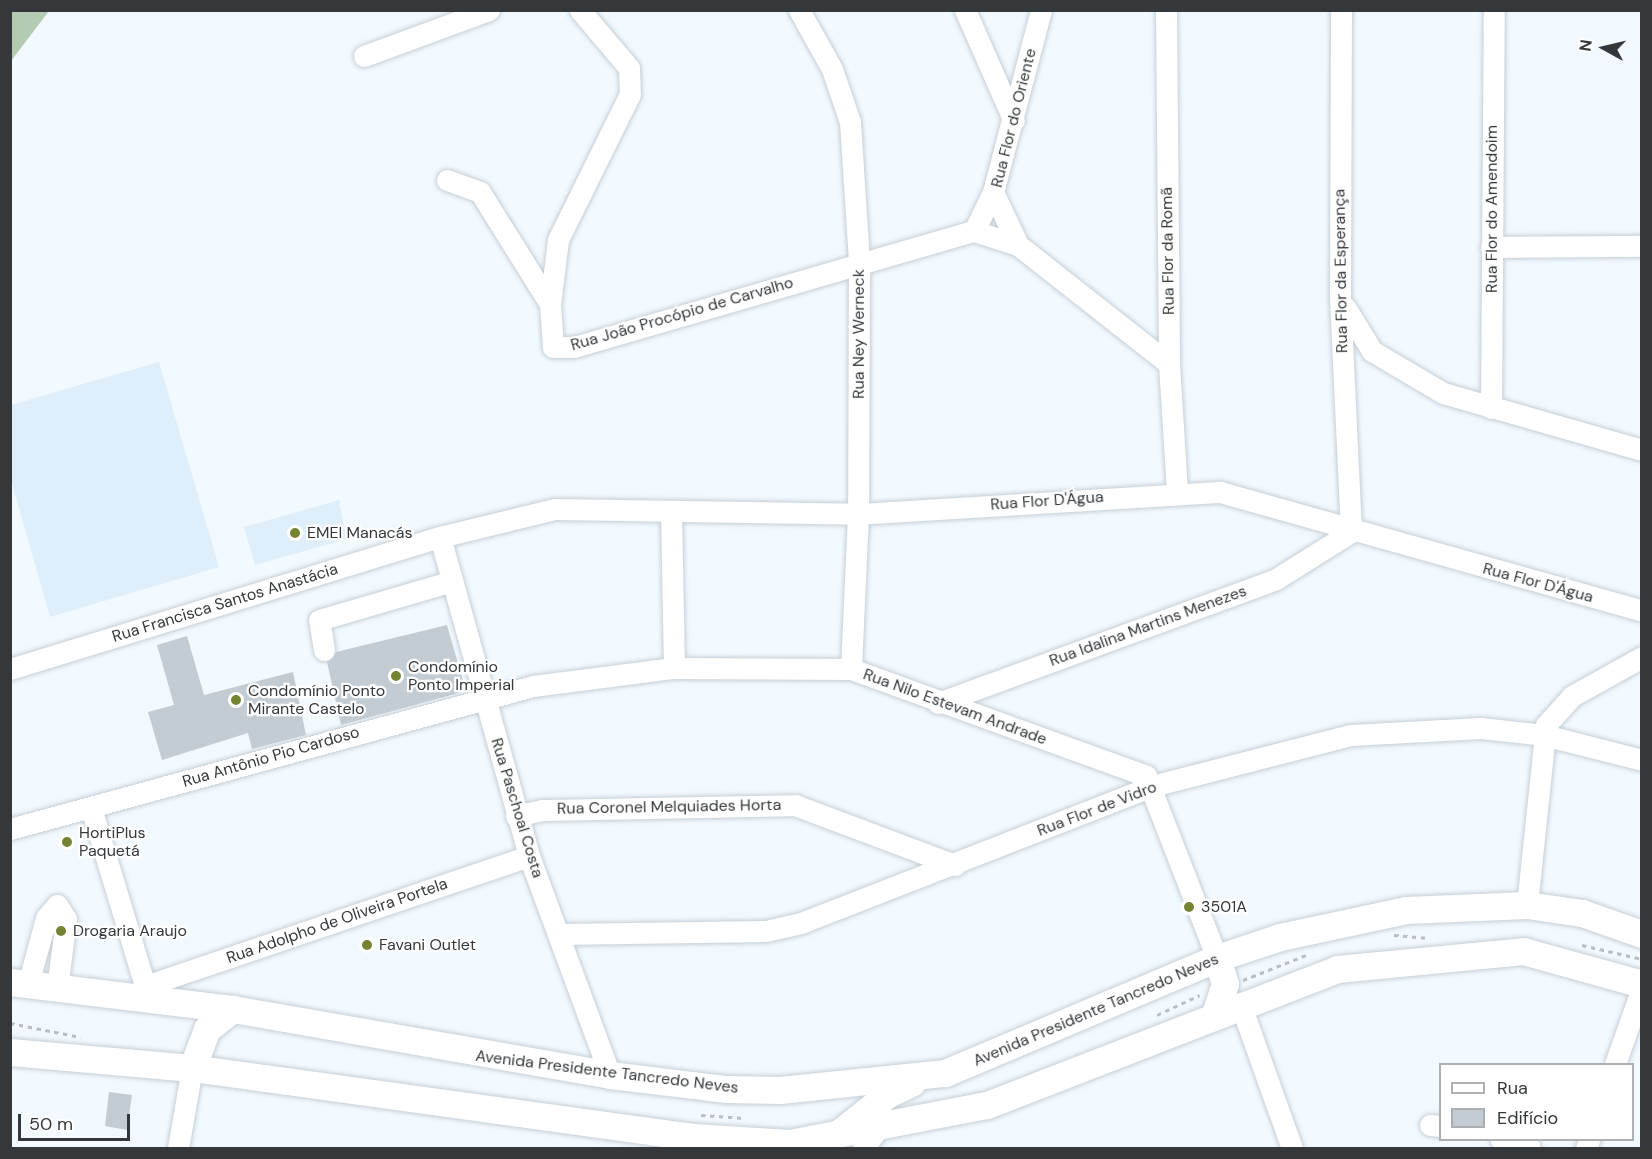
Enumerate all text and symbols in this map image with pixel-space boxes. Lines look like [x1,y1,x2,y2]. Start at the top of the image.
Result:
north arrow [1574,18,1634,78]
text: N [1574,38,1597,53]
street label: Rua Flor do Oriente [987,46,1041,190]
street label: Rua Flor do Amendoim [1482,125,1502,293]
street label: Rua Flor da Romã [1157,187,1179,315]
street label: Rua Flor da Esperança [1330,189,1352,353]
street label: Rua Ney Werneck [849,269,869,399]
street label: Rua João Procópio de Carvalho [568,273,796,355]
street label: Rua Flor D'Água [990,487,1104,515]
place label: EMEI Manacás [307,523,412,543]
marker: EMEI Manacás [288,526,302,540]
street label: Rua Francisca Santos Anastácia [110,559,340,647]
street label: Rua Flor D'Água [1481,559,1595,607]
street label: Rua Idalina Martins Menezes [1047,581,1249,671]
place label: Condomínio Ponto Imperial [408,657,514,695]
street label: Rua Nilo Estevam Andrade [860,665,1050,749]
marker: Condomínio Ponto Imperial [389,669,403,683]
place label: Condomínio Ponto Mirante Castelo [248,681,385,719]
marker: Condomínio Ponto Mirante Castelo [229,693,243,707]
street label: Rua Antônio Pio Cardoso [180,722,362,792]
street label: Rua Paschoal Costa [487,736,547,880]
street label: Rua Flor de Vidro [1035,777,1159,841]
street label: Rua Coronel Melquiades Horta [557,795,781,819]
place label: HortiPlus Paquetá [79,823,145,861]
marker: HortiPlus Paquetá [60,835,74,849]
street label: Rua Adolpho de Oliveira Portela [224,874,450,968]
place label: 3501A [1201,897,1247,917]
marker: 3501A [1182,900,1196,914]
place label: Drogaria Araujo [73,921,187,941]
marker: Drogaria Araujo [54,924,68,938]
place label: Favani Outlet [379,935,476,955]
marker: Favani Outlet [360,938,374,952]
street label: Avenida Presidente Tancredo Neves [970,949,1222,1071]
street label: Avenida Presidente Tancredo Neves [474,1046,740,1098]
legend [1439,1063,1634,1141]
text: Rua [1497,1076,1528,1100]
scale bar [21,1102,134,1140]
text: Edifício [1497,1106,1558,1130]
text: 50 m [29,1112,73,1136]

